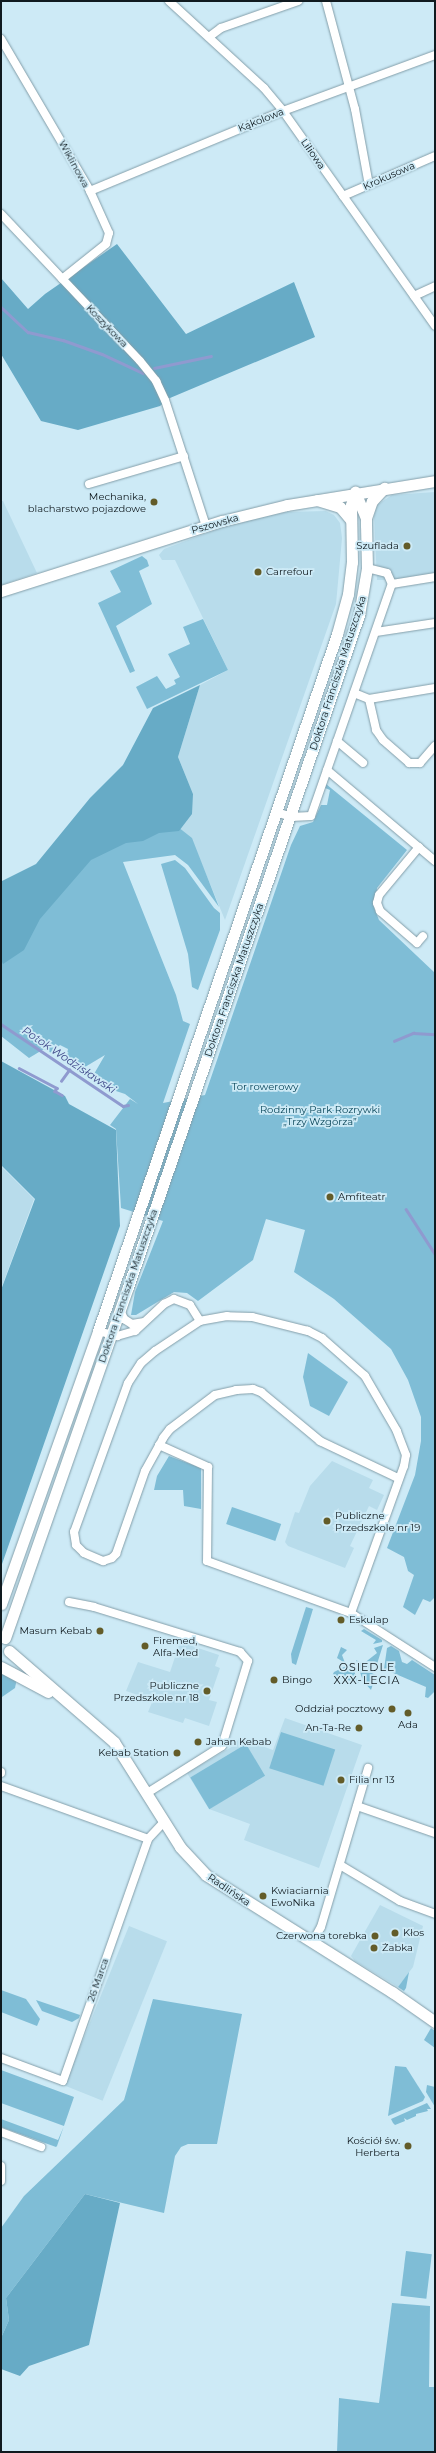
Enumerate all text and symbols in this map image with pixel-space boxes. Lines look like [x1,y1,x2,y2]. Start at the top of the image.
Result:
street label: Kąkolowa [236,105,286,135]
street label: Liliowa [298,136,328,172]
street label: Wiklinowa [56,138,92,190]
street label: Krokusowa [361,159,417,193]
street label: Koszykowa [84,302,130,350]
place label: Mechanika, blacharstwo pojazdowe [28,490,146,514]
marker: Mechanika, blacharstwo pojazdowe [149,497,159,507]
street label: Pszowska [190,512,240,536]
place label: Szuflada [356,540,399,552]
marker: Szuflada [402,541,412,551]
place label: Carrefour [266,566,313,578]
marker: Carrefour [253,567,263,577]
street label: Doktora Franciszka Matuszczyka [307,594,369,752]
street label: Doktora Franciszka Matuszczyka [202,902,266,1058]
water label: Potok Wodzisławski [20,1024,118,1096]
park label: Tor rowerowy [232,1081,298,1093]
park label: Rodzinny Park Rozrywki „Trzy Wzgórza” [260,1103,380,1126]
place label: Amfiteatr [338,1191,386,1203]
marker: Amfiteatr [325,1192,335,1202]
street label: Doktora Franciszka Matuszczyka [96,1208,160,1364]
place label: Publiczne Przedszkole nr 19 [335,1509,420,1532]
marker: Publiczne Przedszkole nr 19 [322,1516,332,1526]
place label: Eskulap [349,1614,388,1626]
marker: Eskulap [336,1615,346,1625]
place label: Masum Kebab [19,1625,92,1637]
marker: Masum Kebab [95,1626,105,1636]
place label: Firemed, Alfa-Med [153,1634,198,1658]
marker: Firemed, Alfa-Med [140,1641,150,1651]
district label: OSIEDLE XXX-LECIA [334,1661,400,1687]
place label: Bingo [282,1674,312,1686]
marker: Bingo [269,1675,279,1685]
place label: Publiczne Przedszkole nr 18 [113,1679,199,1702]
marker: Publiczne Przedszkole nr 18 [202,1686,212,1696]
place label: Oddział pocztowy [295,1703,384,1715]
marker: Oddział pocztowy [387,1704,397,1714]
marker: Ada [403,1708,413,1718]
place label: Ada [398,1719,418,1731]
place label: An-Ta-Re [305,1722,351,1734]
marker: An-Ta-Re [354,1723,364,1733]
place label: Jahan Kebab [206,1736,271,1748]
marker: Jahan Kebab [193,1737,203,1747]
place label: Kebab Station [98,1747,169,1759]
marker: Kebab Station [172,1748,182,1758]
place label: Filia nr 13 [349,1774,395,1786]
marker: Filia nr 13 [336,1775,346,1785]
street label: Radlińska [205,1871,253,1909]
place label: Kwiaciarnia EwoNika [271,1884,329,1908]
marker: Kwiaciarnia EwoNika [258,1891,268,1901]
place label: Kłos [403,1927,424,1939]
marker: Kłos [390,1928,400,1938]
place label: Czerwona torebka [276,1930,367,1942]
marker: Czerwona torebka [370,1931,380,1941]
place label: Żabka [382,1942,413,1954]
marker: Żabka [369,1943,379,1953]
street label: 26 Marca [85,1957,111,2003]
place label: Kościół św. Herberta [347,2134,400,2158]
marker: Kościół św. Herberta [403,2141,413,2151]

